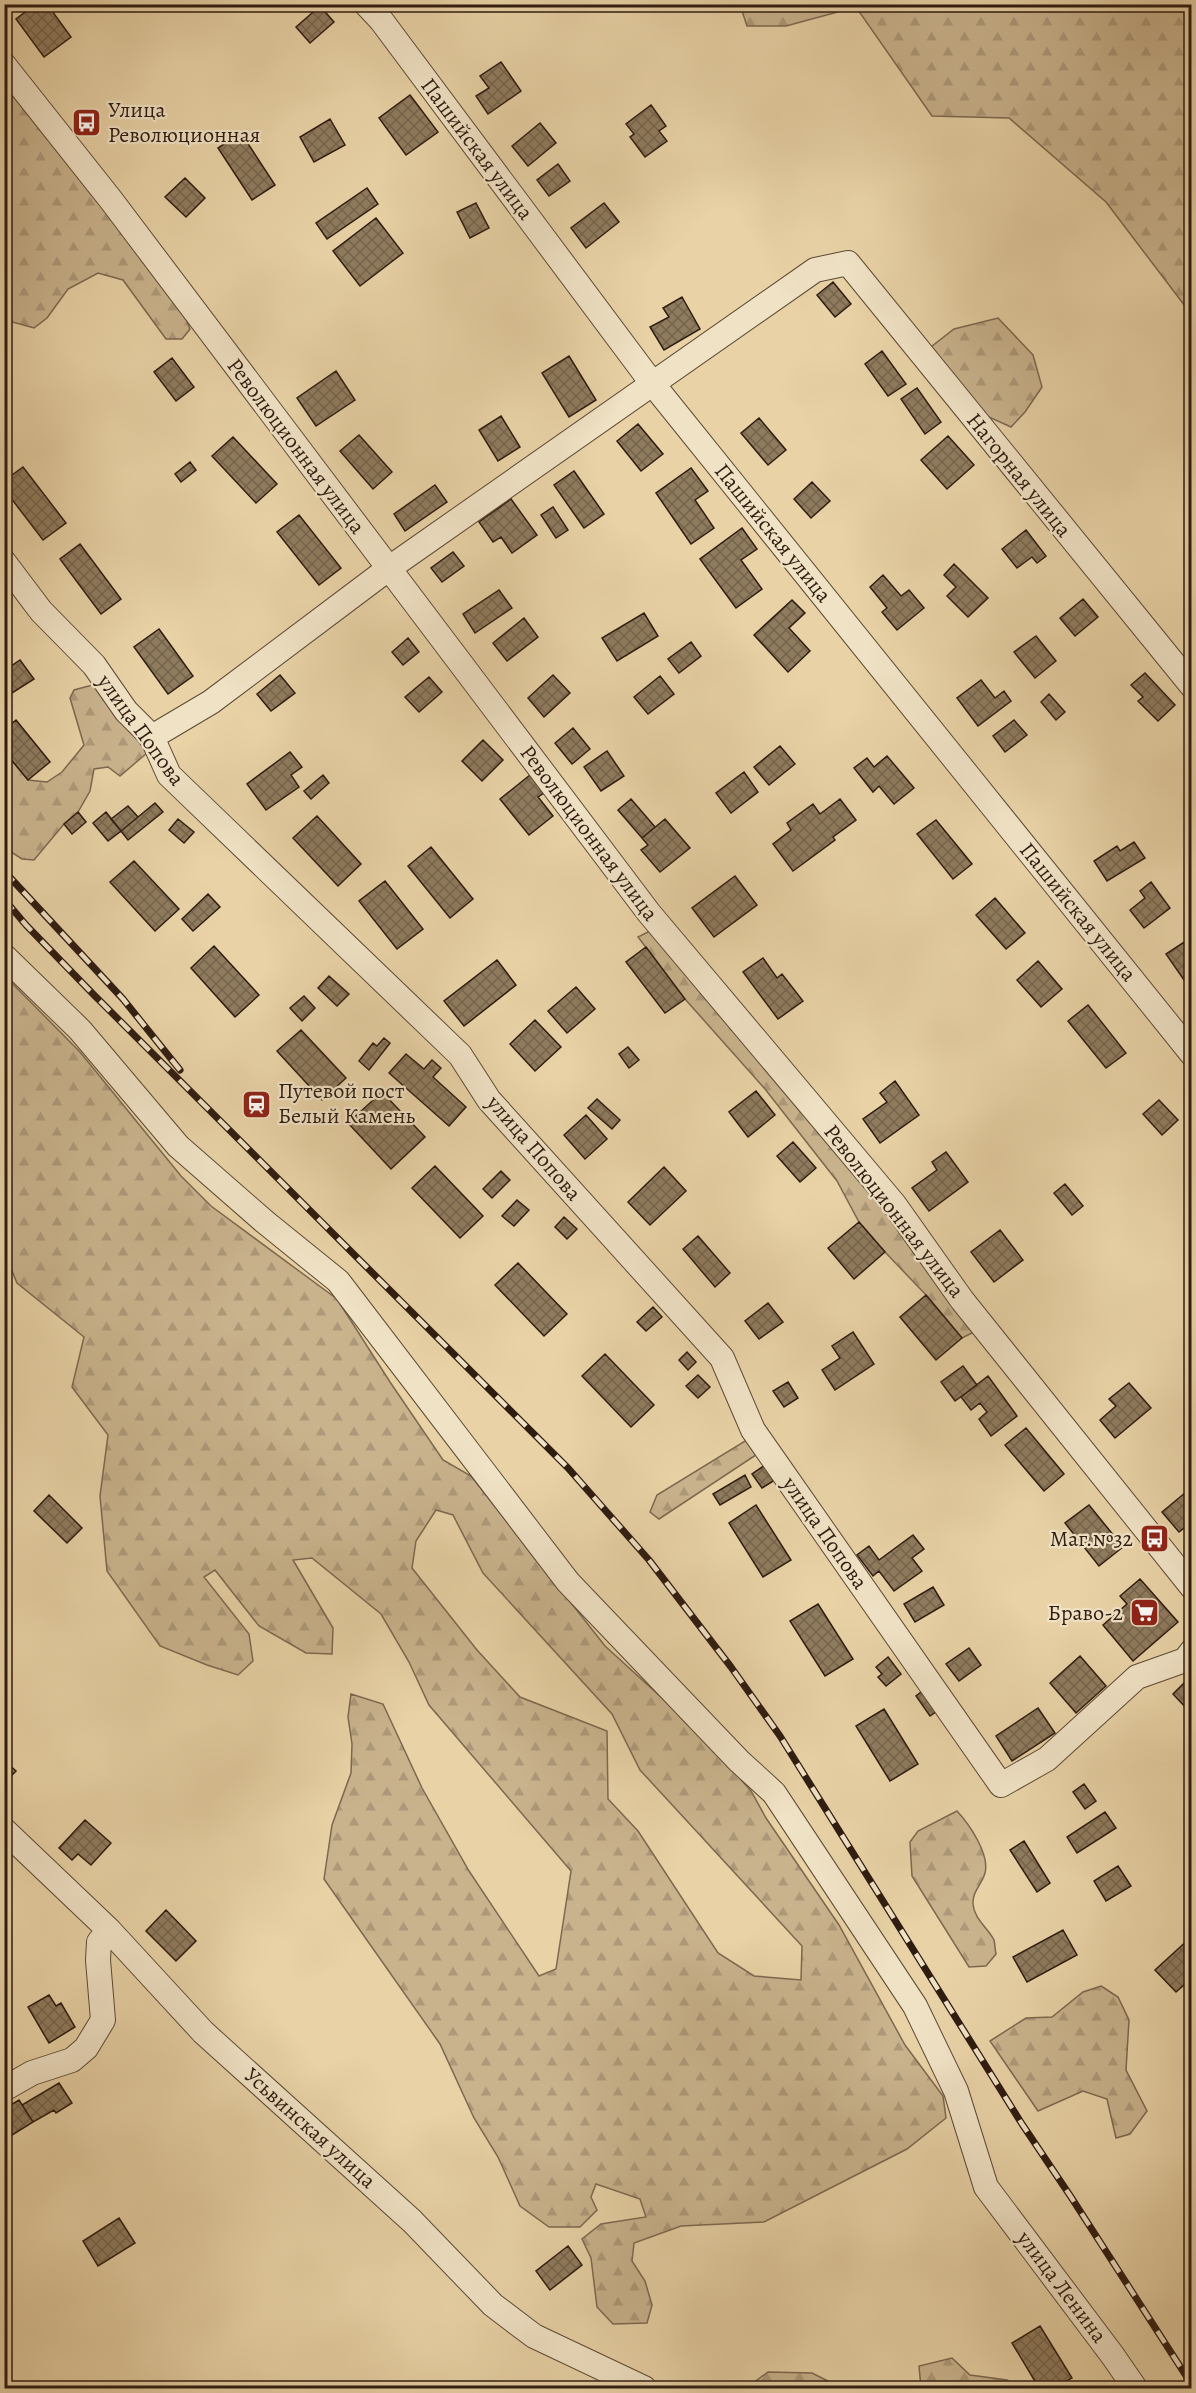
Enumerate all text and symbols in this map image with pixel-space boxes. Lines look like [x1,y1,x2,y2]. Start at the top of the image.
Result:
street label: Пашийская улица [414,72,541,227]
place label: Улица Революционная [108,95,260,150]
bus stop icon: Улица Революционная [71,107,103,139]
street label: Революционная улица [220,352,373,541]
street label: Нагорная улица [959,406,1079,544]
street label: Пашийская улица [708,457,839,610]
street label: улица Попова [90,667,192,793]
street label: Революционная улица [513,739,666,928]
street label: Пашийская улица [1013,836,1144,989]
place label: Путевой пост Белый Камень [278,1076,416,1131]
station icon: Путевой пост Белый Камень [241,1088,273,1120]
street label: улица Попова [479,1088,589,1208]
street label: Революционная улица [817,1118,972,1305]
street label: улица Попова [775,1470,875,1596]
bus stop icon: Маг.№32 [1138,1523,1170,1555]
place label: Маг.№32 [1050,1524,1133,1554]
supermarket icon: Браво-2 [1128,1597,1160,1629]
place label: Браво-2 [1048,1598,1123,1628]
street label: Усьвинская улица [237,2061,383,2196]
street label: улица Ленина [1009,2224,1115,2350]

